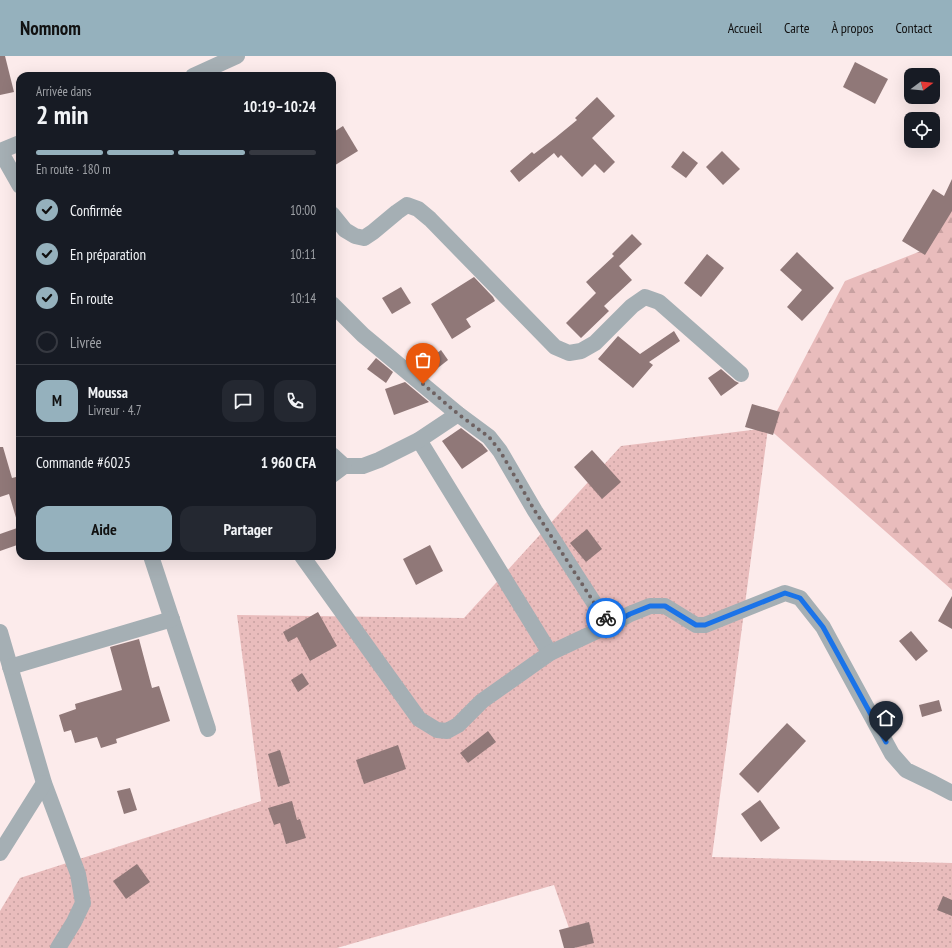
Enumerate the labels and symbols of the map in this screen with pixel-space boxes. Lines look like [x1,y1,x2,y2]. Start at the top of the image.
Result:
north arrow [904,68,940,104]
pin [406,343,440,384]
courier [586,598,626,638]
pin [869,701,903,742]

